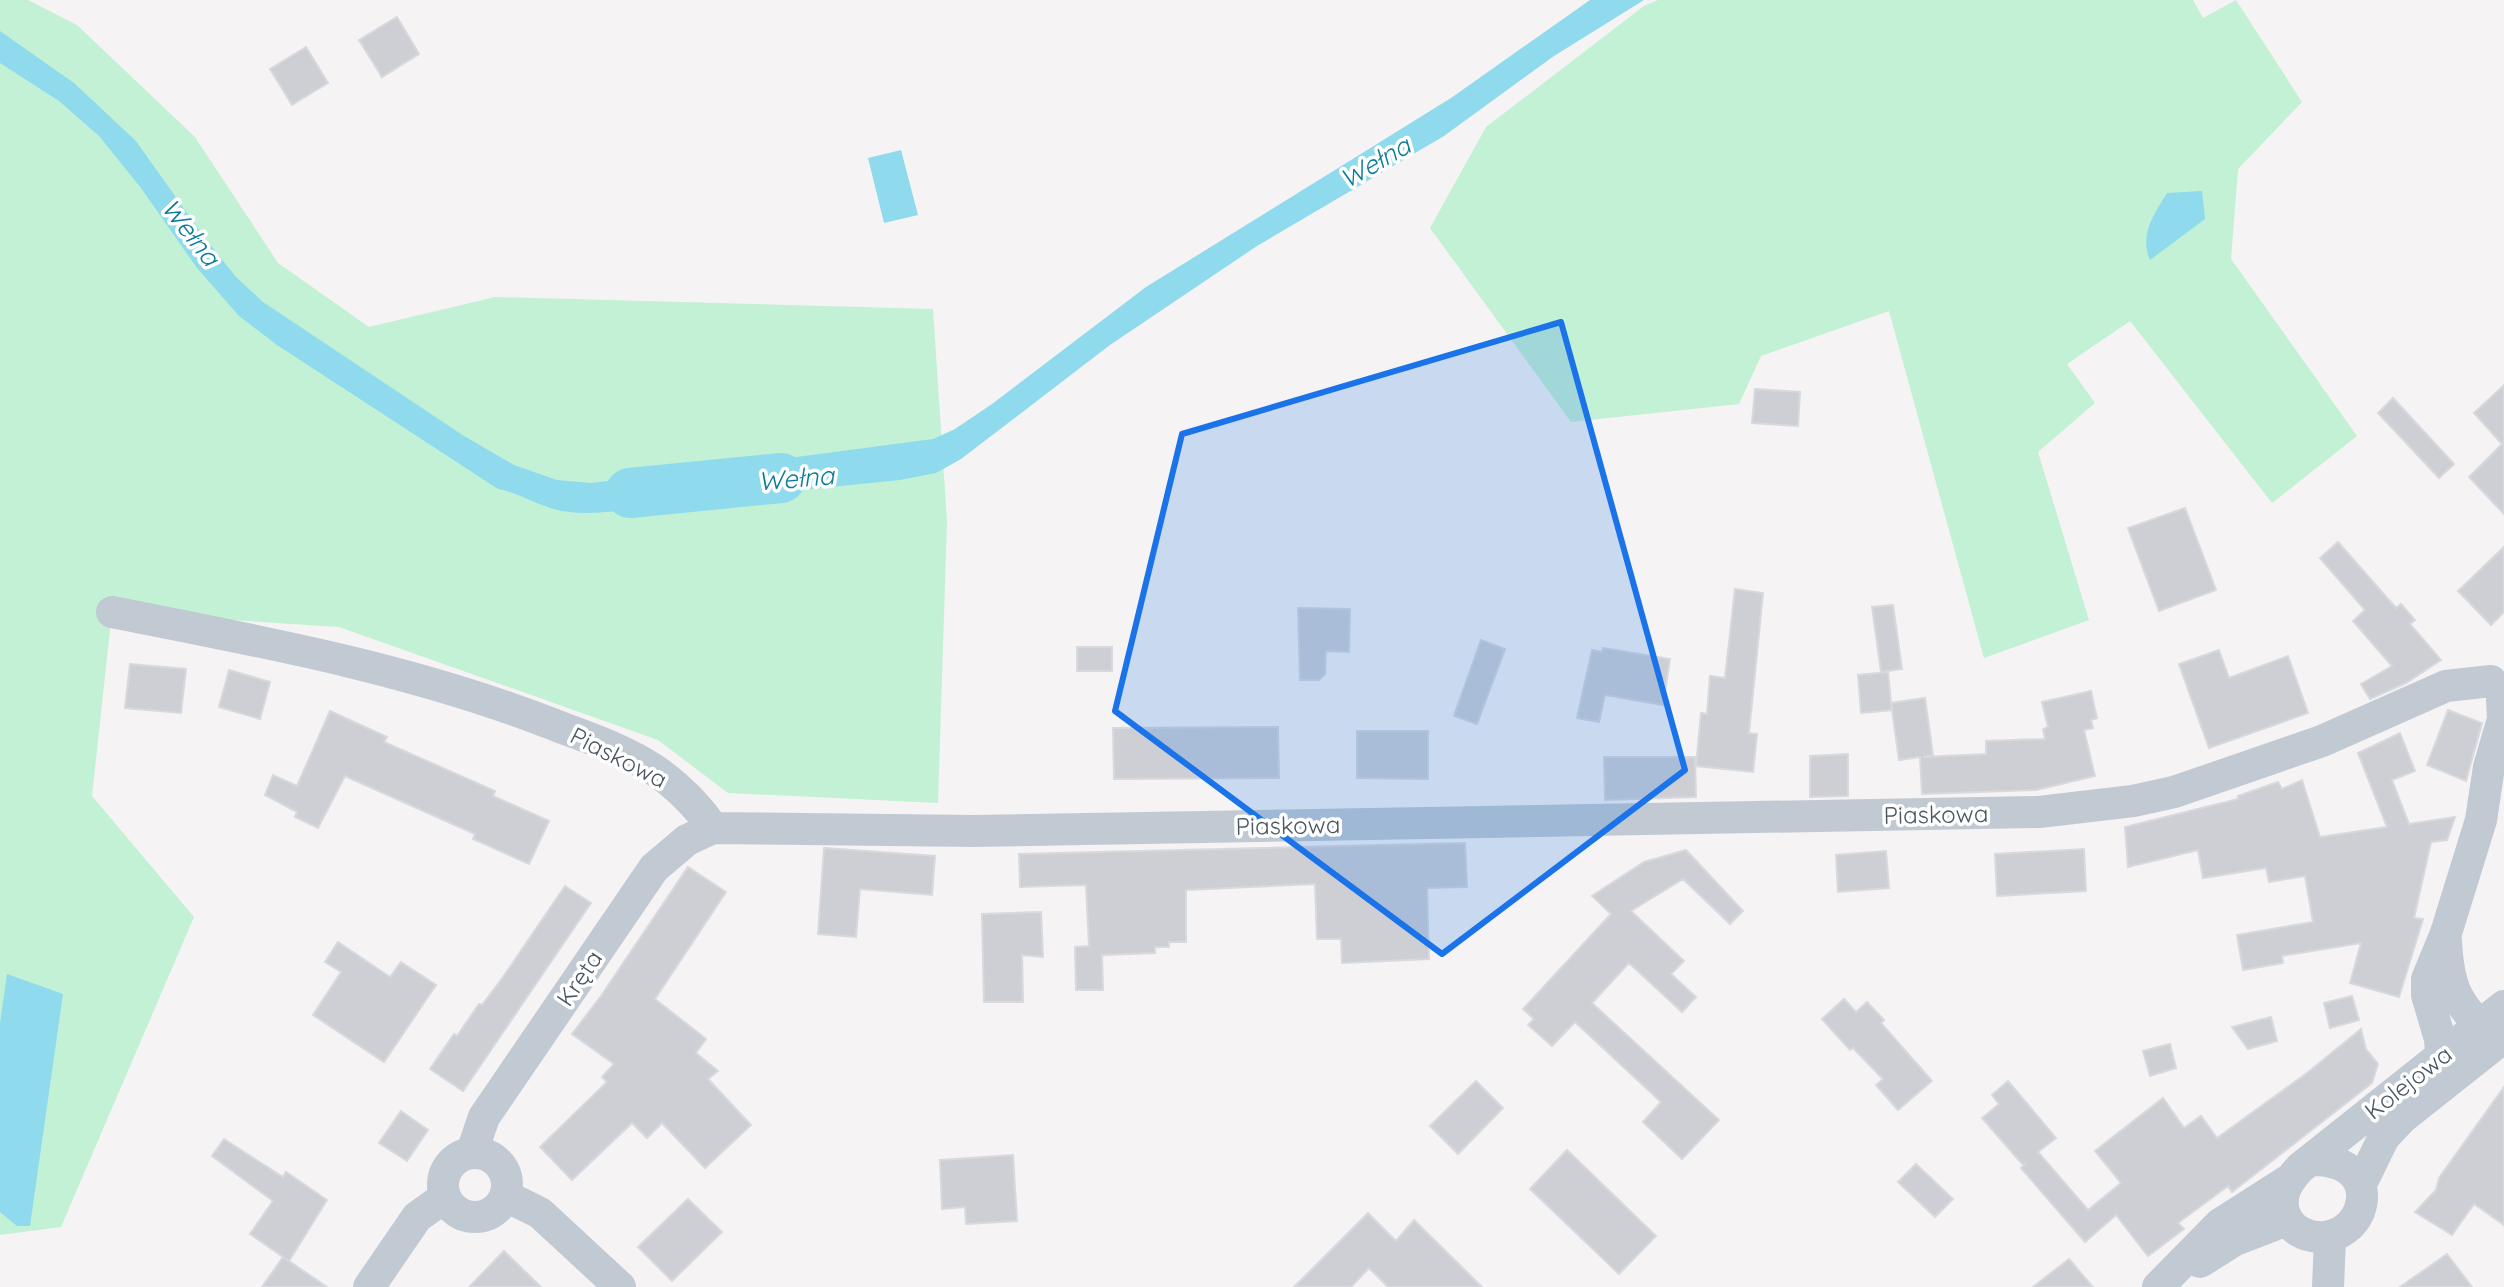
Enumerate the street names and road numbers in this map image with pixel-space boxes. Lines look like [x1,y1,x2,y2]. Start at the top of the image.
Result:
street label: Piaskowa [566,720,672,794]
street label: Piaskowa [1883,798,1989,830]
street label: Piaskowa [1235,809,1341,841]
street label: Kręta [550,944,608,1012]
street label: Kolejowa [2358,1039,2458,1125]

